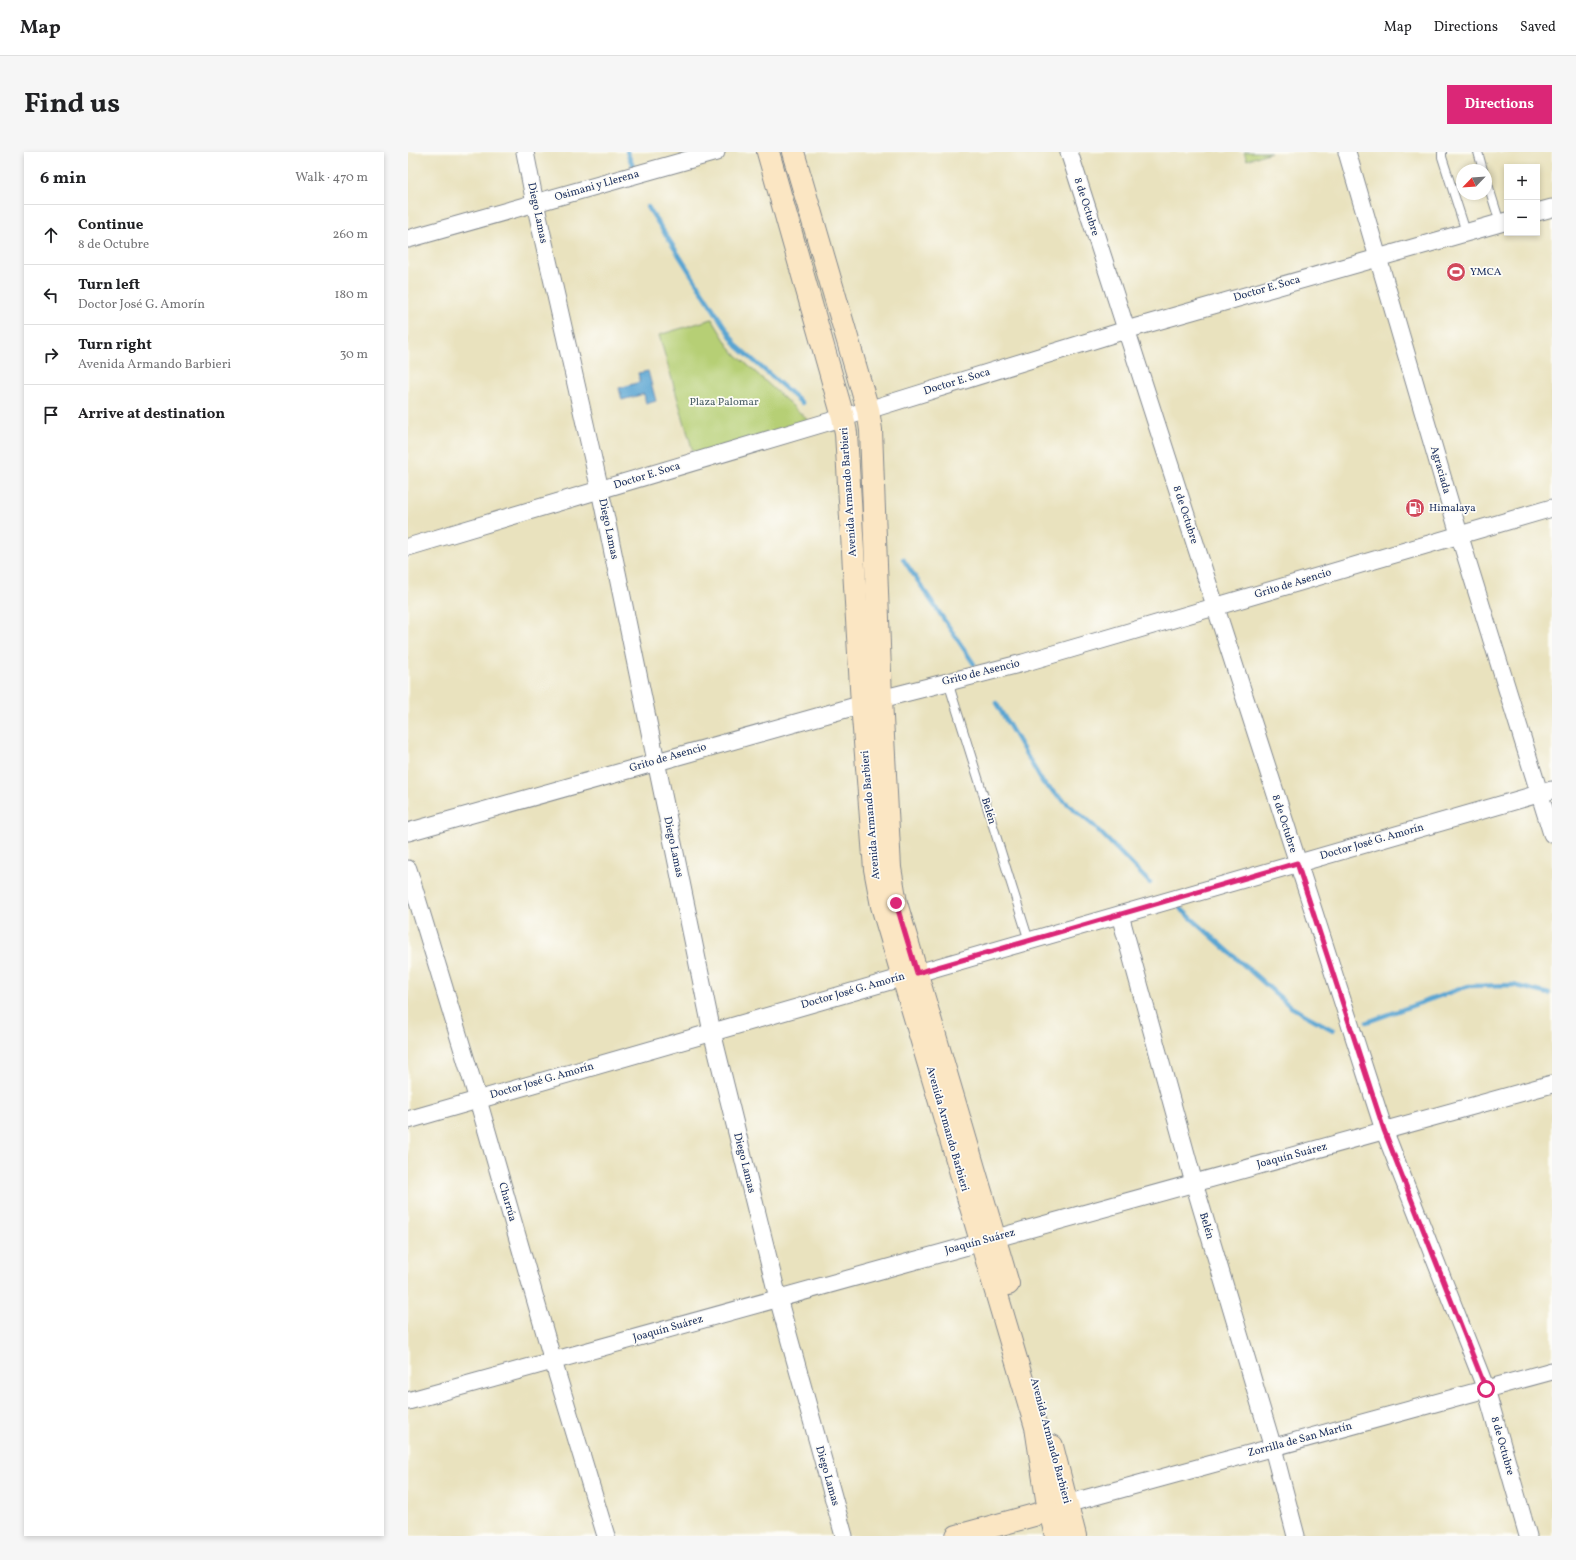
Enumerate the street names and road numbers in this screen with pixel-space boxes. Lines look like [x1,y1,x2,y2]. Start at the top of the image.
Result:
street label: Osimani y Llerena [553,167,642,205]
street label: 8 de Octubre [1070,176,1102,238]
street label: Diego Lamas [523,181,551,245]
street label: Doctor E. Soca [1232,272,1303,306]
street label: Doctor E. Soca [922,365,993,399]
street label: Avenida Armando Barbieri [837,427,861,557]
street label: Agraciada [1426,444,1454,496]
street label: Doctor E. Soca [612,459,683,493]
street label: 8 de Octubre [1169,484,1201,546]
street label: Diego Lamas [594,497,622,561]
street label: Grito de Asencio [1253,565,1333,603]
street label: Grito de Asencio [941,656,1022,690]
street label: Grito de Asencio [628,740,709,776]
street label: Avenida Armando Barbieri [858,750,884,880]
street label: 8 de Octubre [1268,793,1300,855]
street label: Belén [977,796,999,827]
street label: Diego Lamas [659,815,687,879]
street label: Doctor José G. Amorín [1318,820,1426,864]
street label: Doctor José G. Amorín [799,969,907,1013]
street label: Doctor José G. Amorín [488,1059,596,1103]
street label: Avenida Armando Barbieri [922,1065,972,1193]
street label: Diego Lamas [729,1131,759,1195]
street label: Joaquín Suárez [1255,1139,1329,1173]
street label: Charrúa [494,1181,520,1224]
street label: Belén [1195,1211,1217,1242]
street label: Joaquín Suárez [943,1225,1017,1259]
street label: Joaquín Suárez [631,1312,705,1346]
street label: Avenida Armando Barbieri [1026,1376,1074,1506]
street label: 8 de Octubre [1486,1415,1518,1477]
street label: Zorrilla de San Martín [1246,1419,1354,1461]
street label: Diego Lamas [811,1444,843,1508]

